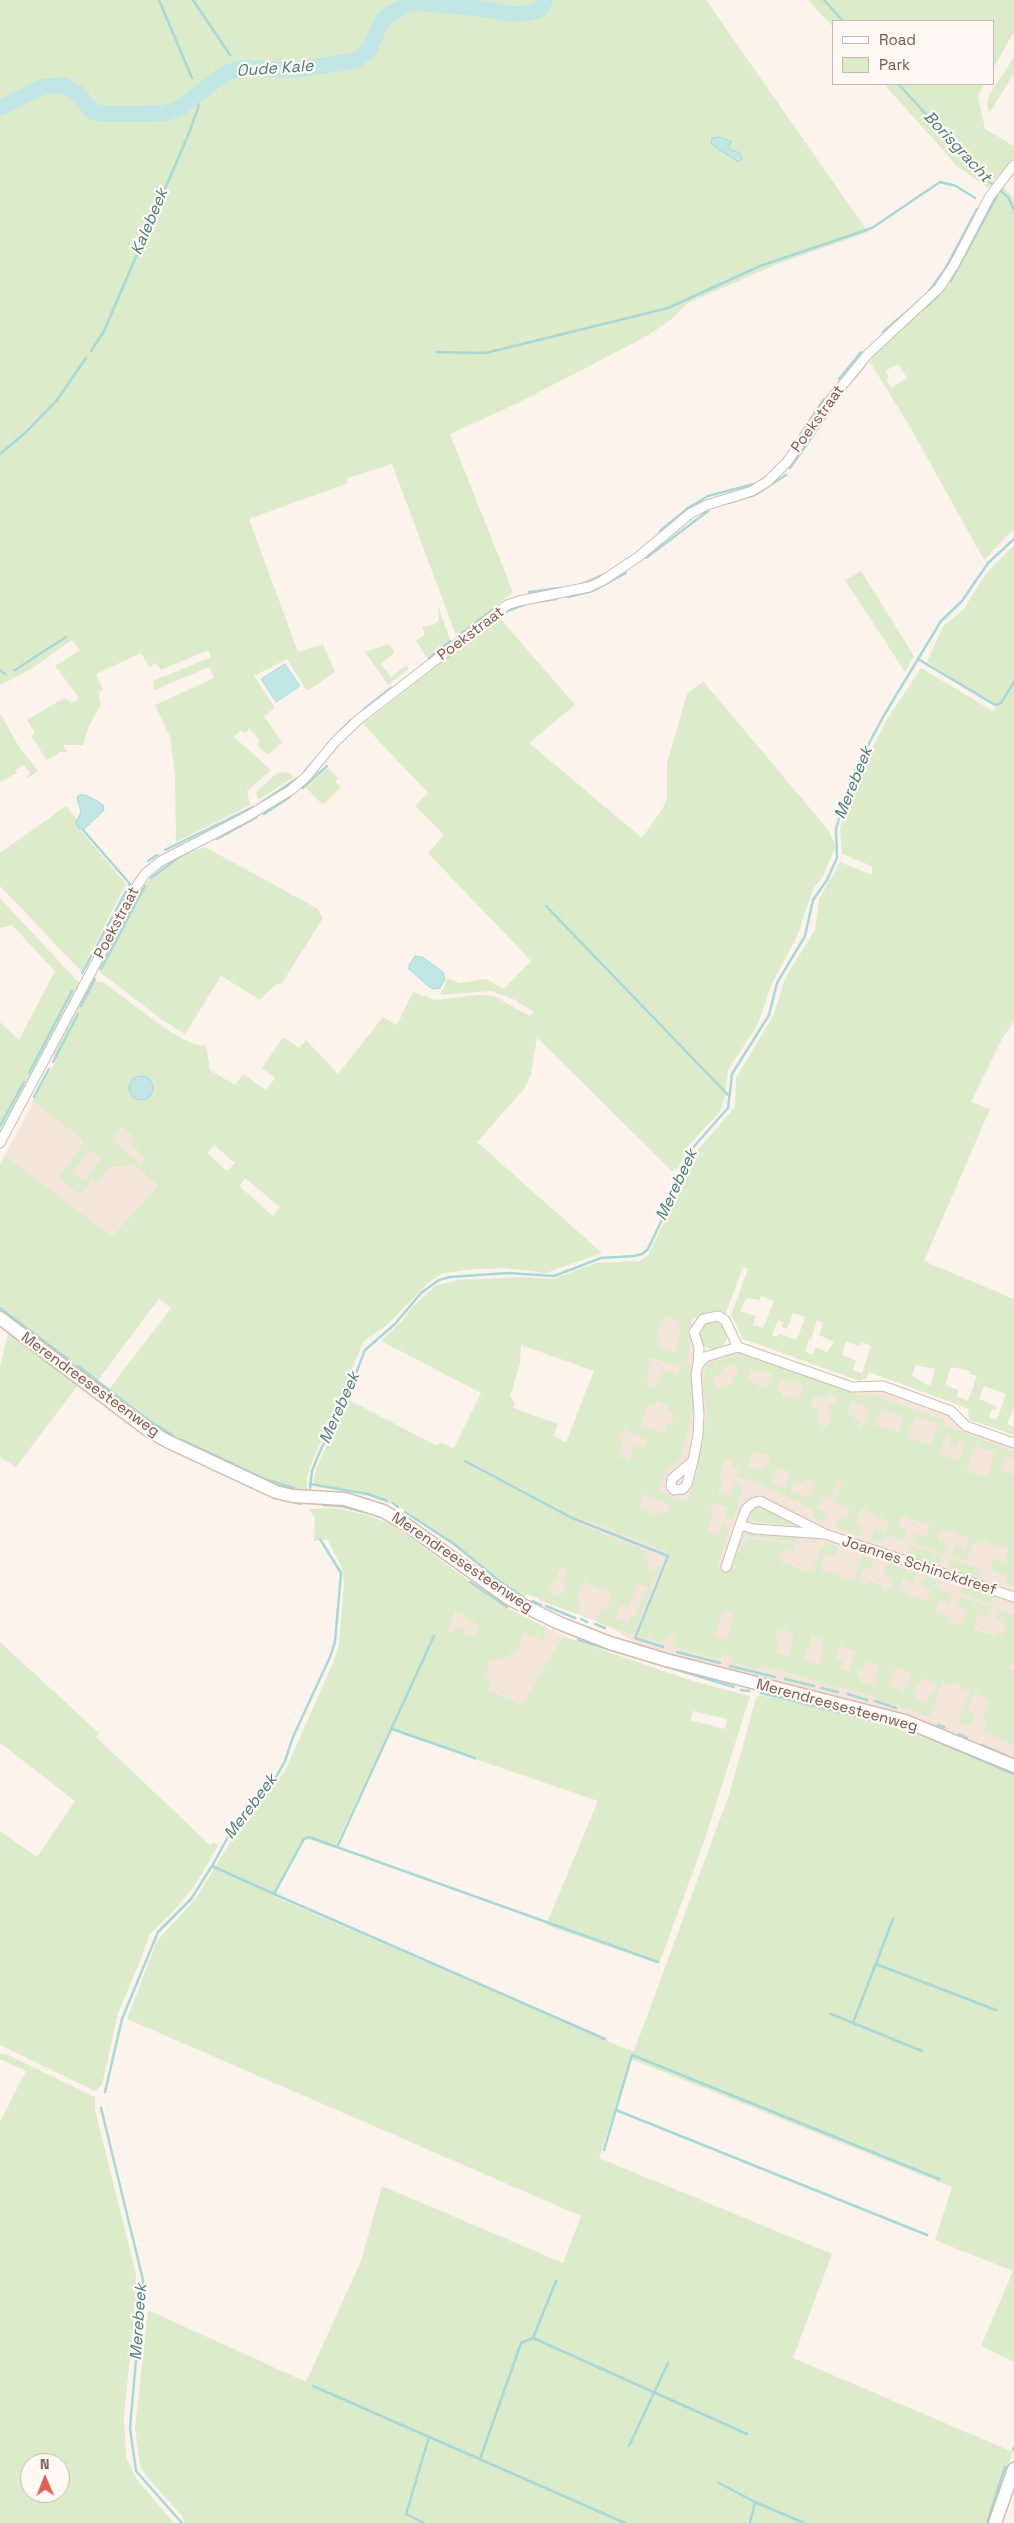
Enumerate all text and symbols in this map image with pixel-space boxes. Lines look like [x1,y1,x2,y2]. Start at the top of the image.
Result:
legend [832,20,994,85]
text: Road [879,30,916,49]
text: Park [879,55,910,74]
water label: Oude Kale [236,57,314,81]
water label: Borisgracht [919,107,995,187]
water label: Kalebeek [127,186,173,258]
street label: Poekstraat [788,382,848,456]
street label: Poekstraat [434,603,508,665]
water label: Merebeek [831,744,877,822]
street label: Poekstraat [91,884,143,962]
water label: Merebeek [652,1146,702,1224]
street label: Merendreesesteenweg [17,1329,163,1441]
water label: Merebeek [316,1369,364,1447]
street label: Merendreesesteenweg [388,1509,536,1617]
street label: Joannes Schinckdreef [839,1532,999,1600]
street label: Merendreesesteenweg [754,1676,920,1736]
water label: Merebeek [220,1771,282,1843]
water label: Merebeek [127,2283,151,2361]
north arrow [20,2453,70,2503]
text: N [40,2455,50,2473]

